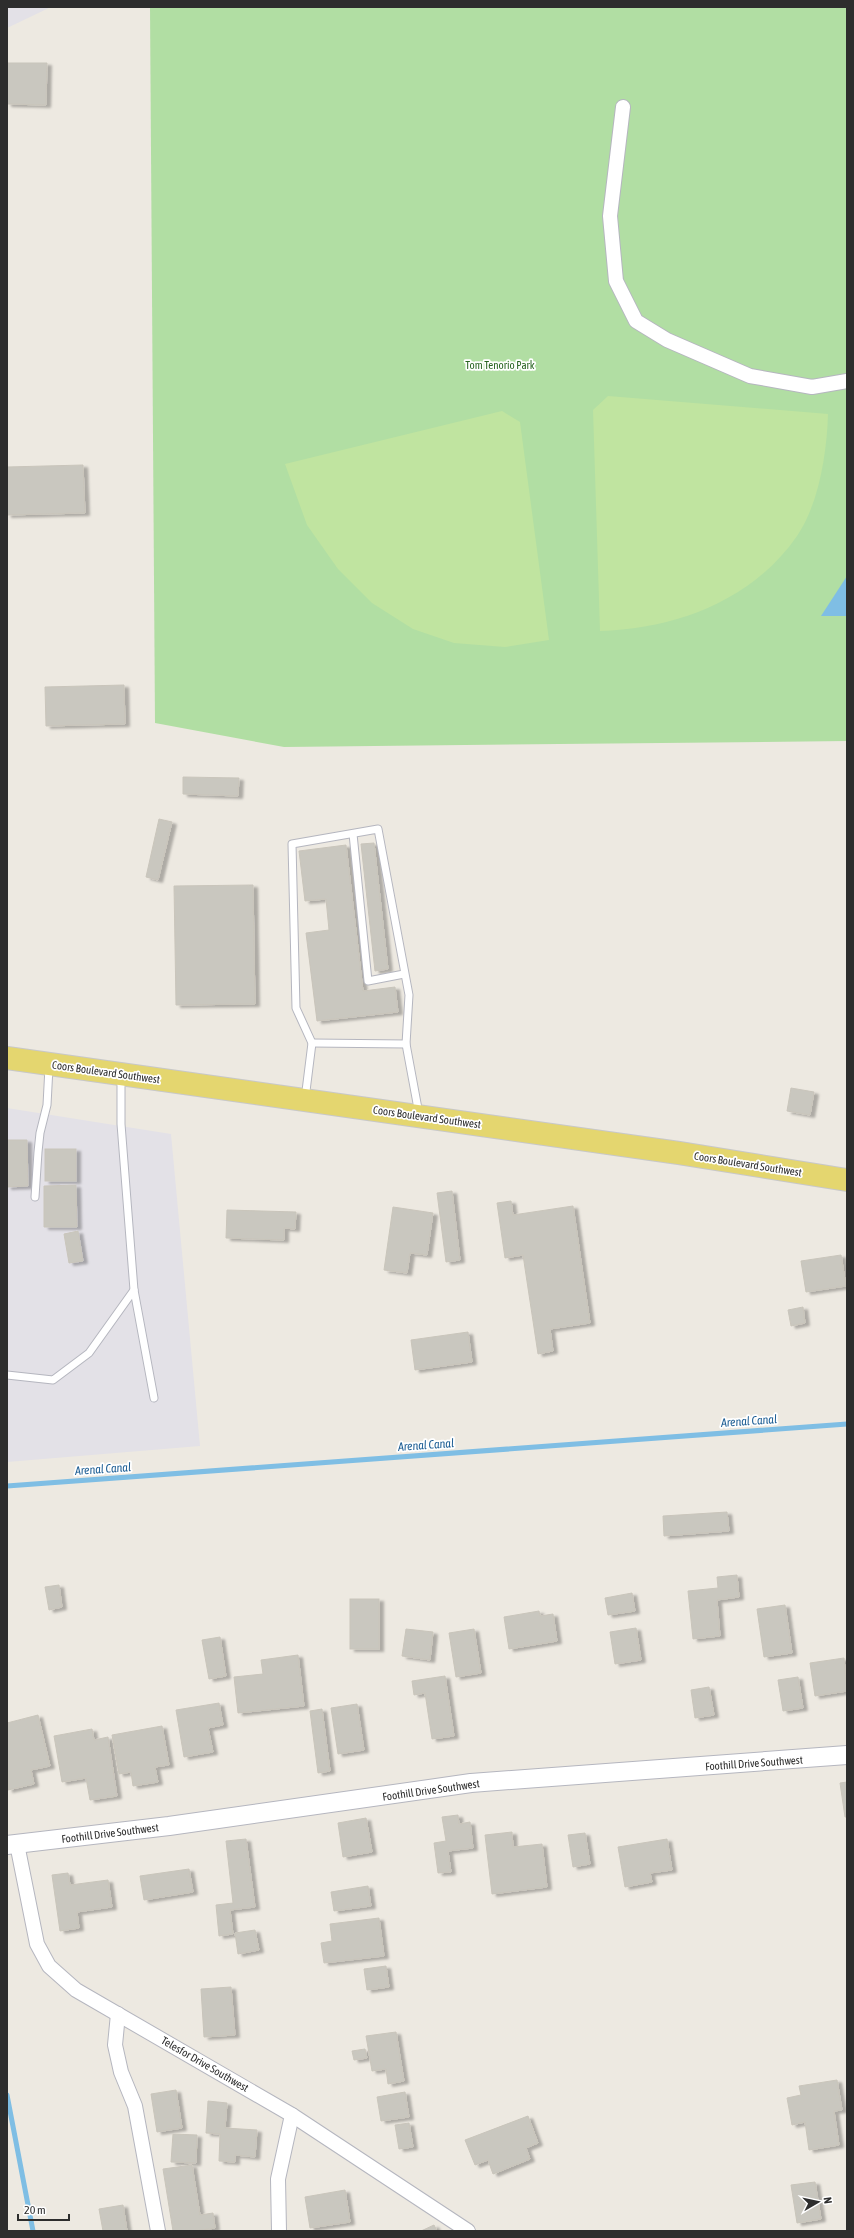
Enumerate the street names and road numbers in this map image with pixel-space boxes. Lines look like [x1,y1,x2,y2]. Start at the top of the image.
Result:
street label: Coors Boulevard Southwest [51,1058,161,1086]
street label: Coors Boulevard Southwest [372,1103,482,1131]
street label: Coors Boulevard Southwest [693,1150,803,1178]
street label: Foothill Drive Southwest [705,1754,803,1772]
street label: Foothill Drive Southwest [382,1777,480,1803]
street label: Foothill Drive Southwest [61,1821,159,1845]
street label: Telesfor Drive Southwest [159,2034,251,2094]

